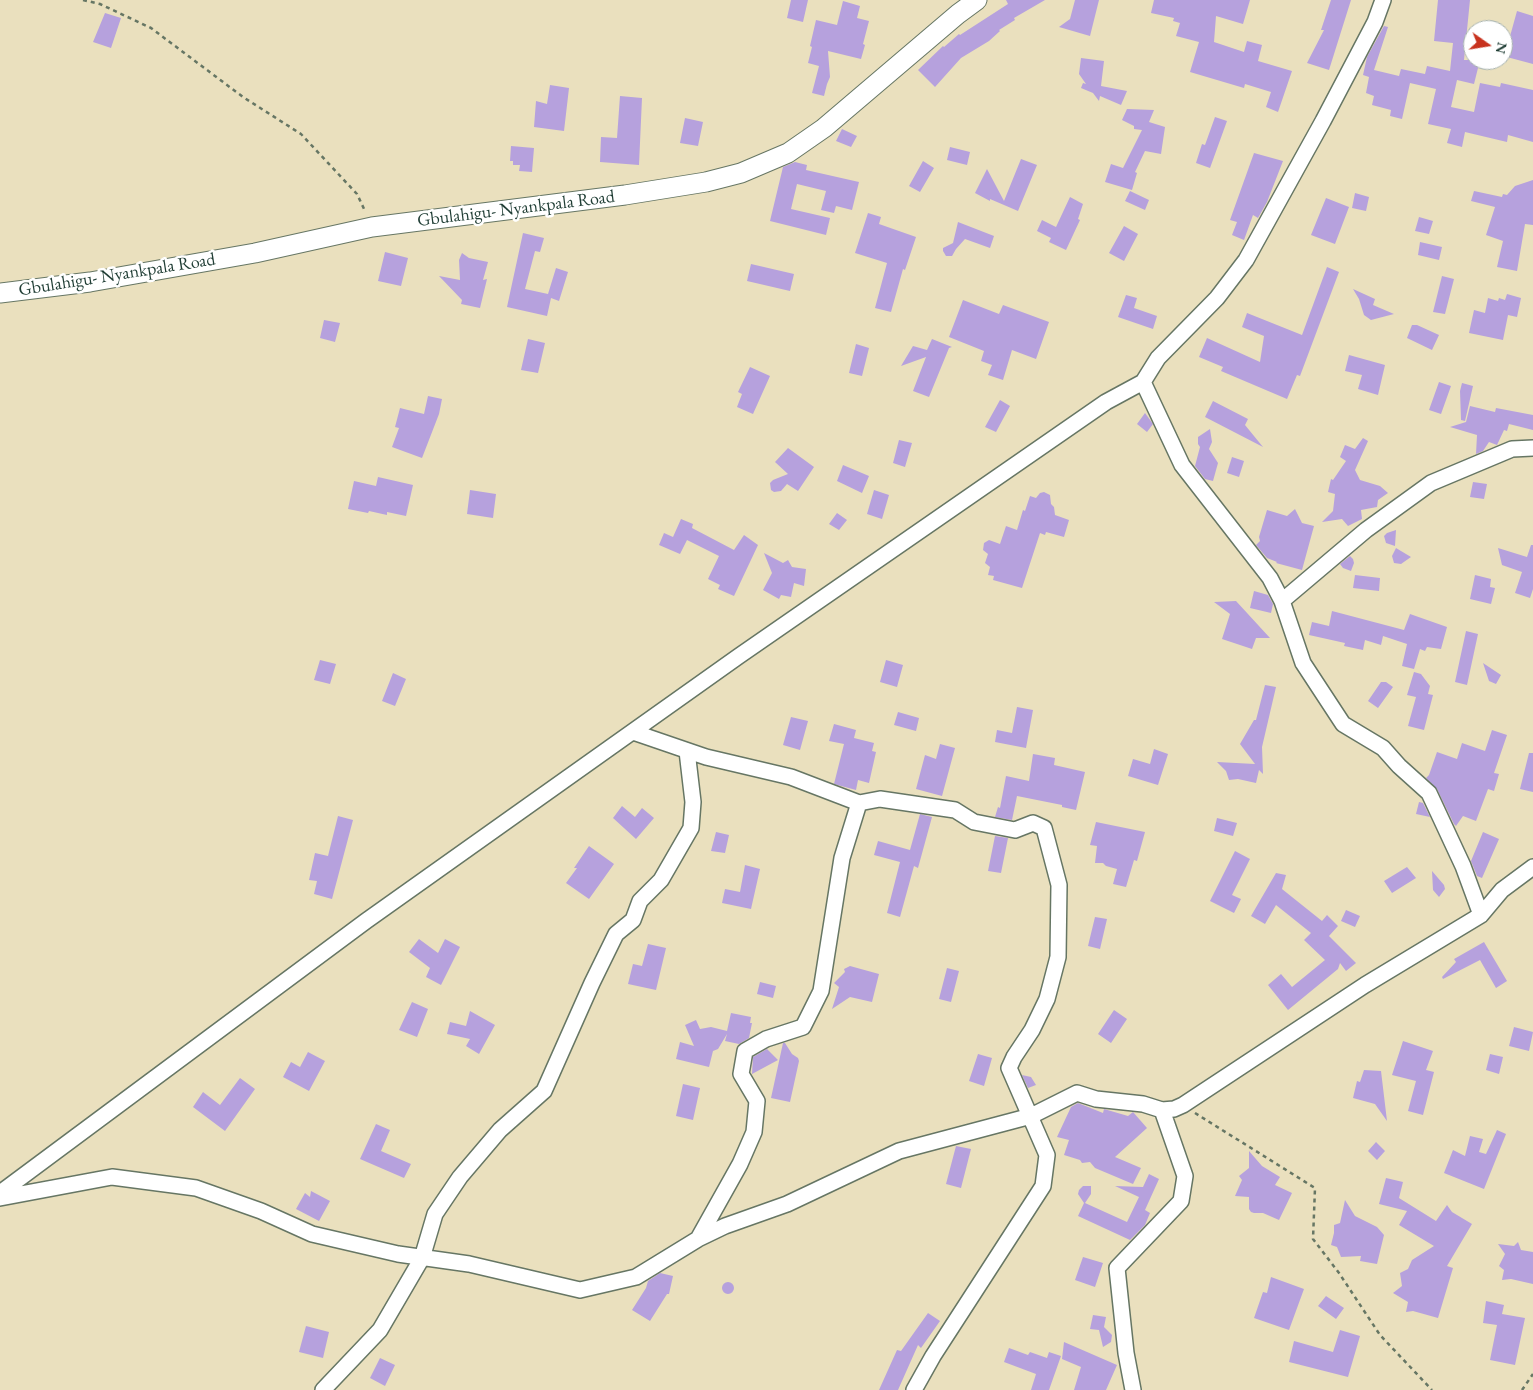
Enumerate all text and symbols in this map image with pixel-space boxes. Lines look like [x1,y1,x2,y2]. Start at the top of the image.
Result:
north arrow [1463,20,1513,70]
text: N [1492,41,1512,56]
street label: Gbulahigu- Nyankpala Road [416,186,616,232]
street label: Gbulahigu- Nyankpala Road [17,249,217,301]

